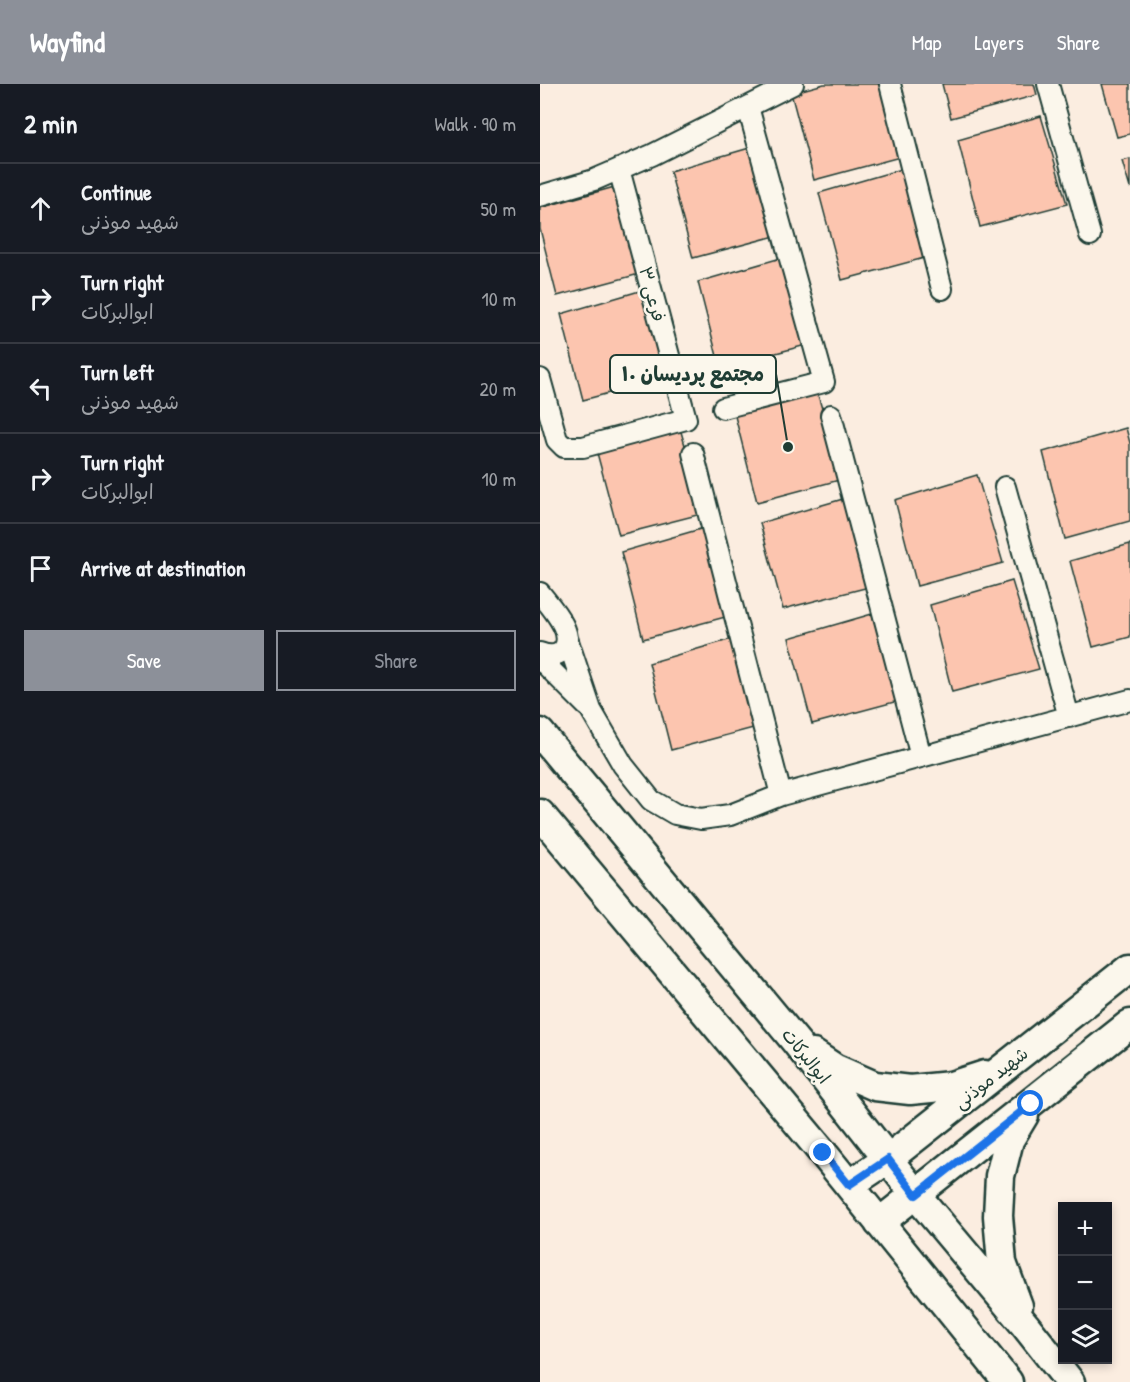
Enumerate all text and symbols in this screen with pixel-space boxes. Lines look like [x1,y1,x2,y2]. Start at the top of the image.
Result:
text: Wayfind [30,23,105,61]
text: Map [912,28,941,57]
text: Layers [974,28,1024,57]
text: Share [1057,28,1100,57]
text: 2 min [24,106,77,141]
text: Walk · 90 m [435,110,516,137]
text: Continue [81,177,152,207]
icon: ahead [24,192,57,225]
text: 50 m [480,195,516,222]
text: شهید موذنی [81,208,179,235]
street label: فرعی ۳ [633,264,672,324]
text: Turn right [81,267,164,297]
icon: right [24,282,57,315]
text: 10 m [482,285,516,312]
text: ابوالبرکات [81,298,154,325]
callout: مجتمع پردیسان ۱۰ [610,355,776,393]
text: Turn left [81,357,154,387]
text: مجتمع پردیسان ۱۰ [622,360,764,389]
icon: left [24,372,57,405]
text: 20 m [479,375,516,402]
text: شهید موذنی [81,388,179,415]
text: Turn right [81,447,164,477]
icon: right [24,462,57,495]
text: 10 m [482,465,516,492]
text: ابوالبرکات [81,478,154,505]
icon: arrive [24,552,57,585]
text: Arrive at destination [81,553,246,583]
button: Save [24,630,264,691]
button: Share [276,630,516,691]
street label: ابوالبرکات [776,1022,837,1089]
street label: شهید موذنی [948,1041,1033,1115]
route start [1017,1090,1043,1116]
route end [809,1139,835,1165]
map controls [1058,1202,1112,1364]
button: + [1058,1202,1112,1256]
button: − [1058,1256,1112,1310]
button: layers [1058,1310,1112,1364]

